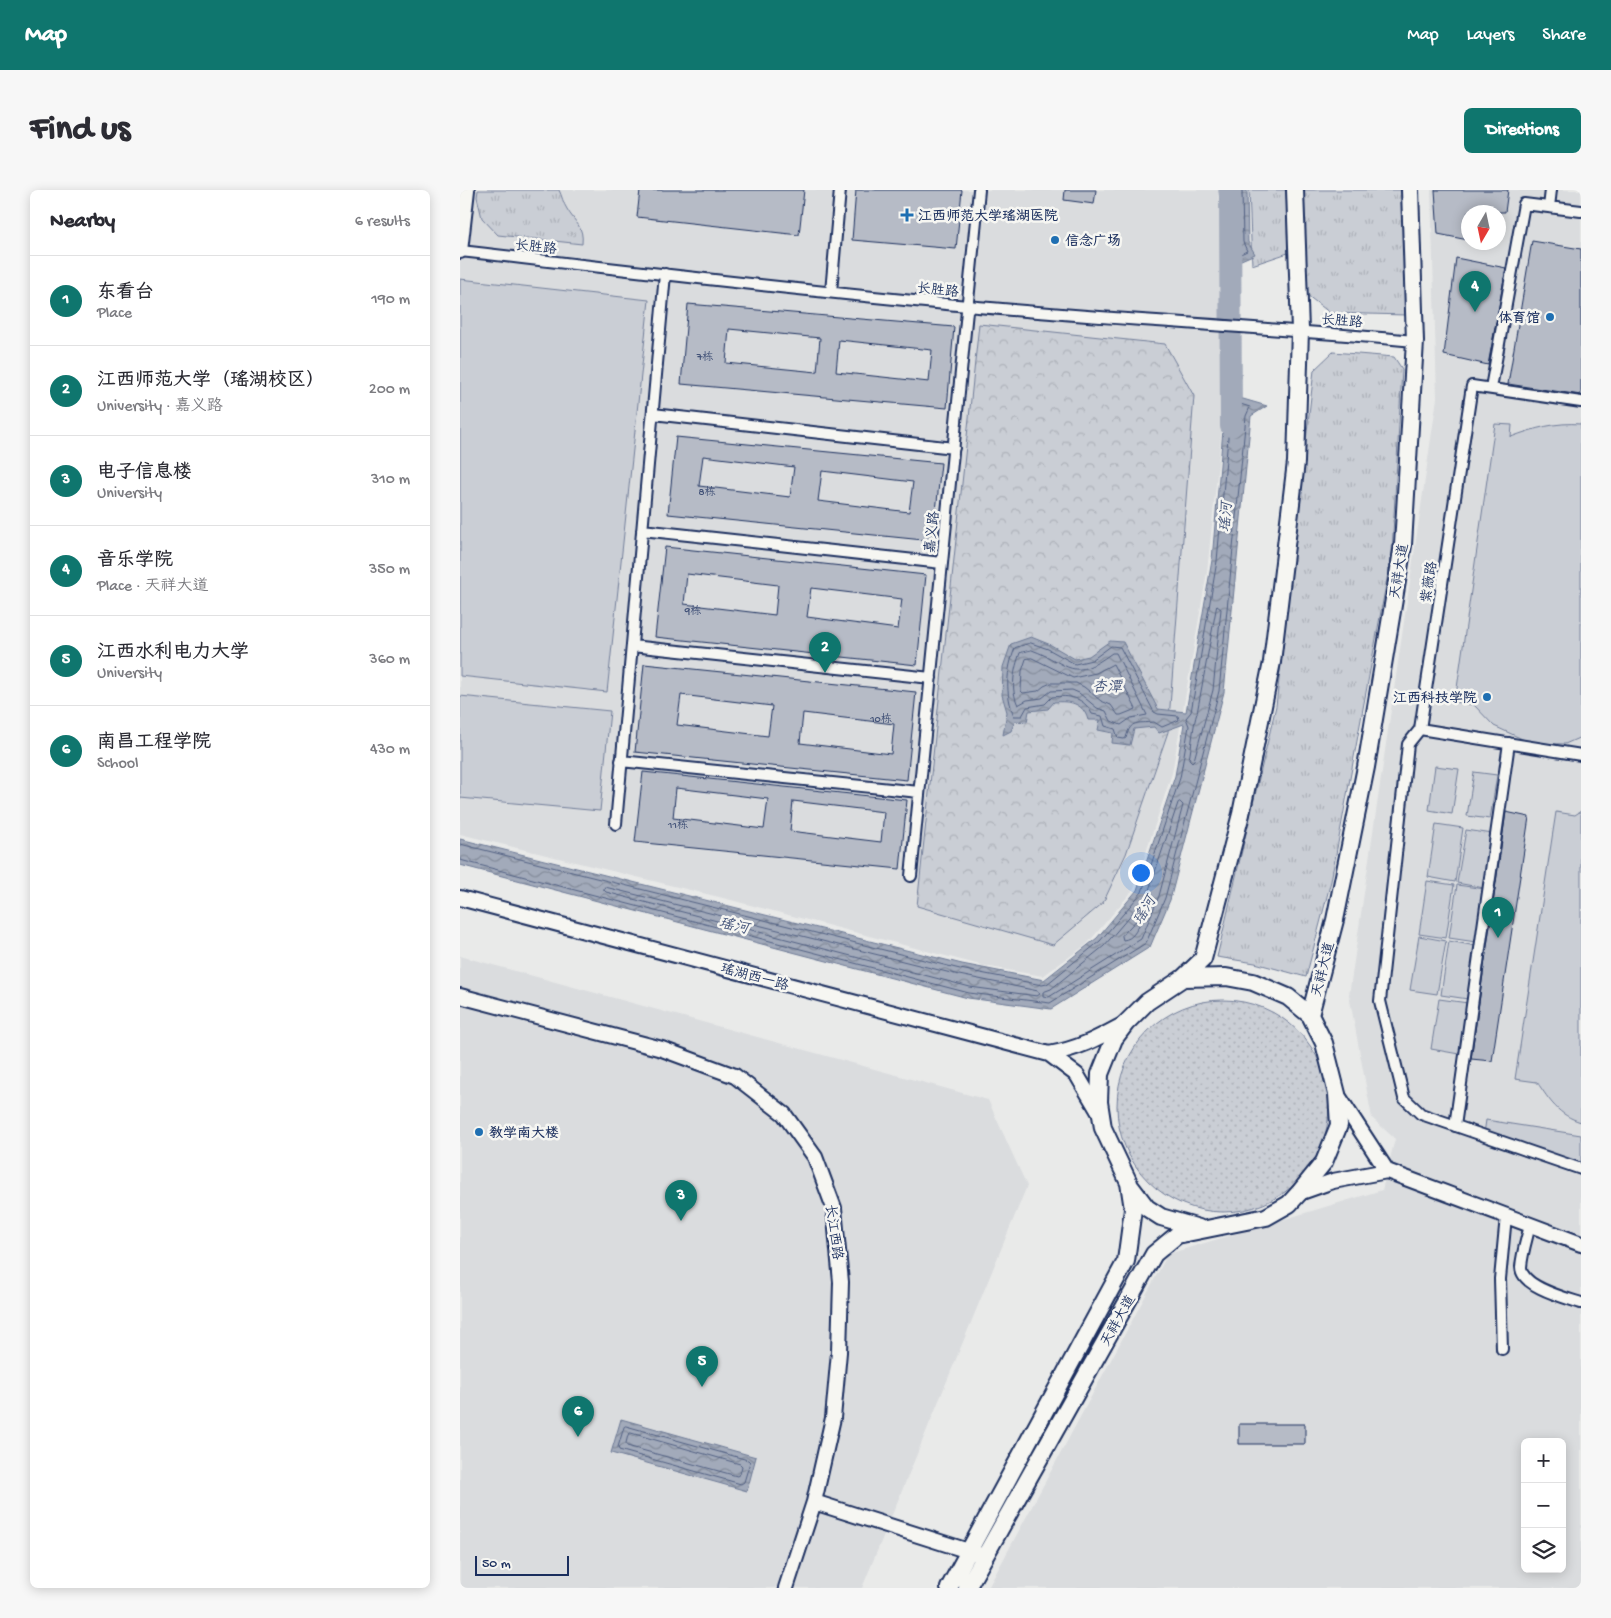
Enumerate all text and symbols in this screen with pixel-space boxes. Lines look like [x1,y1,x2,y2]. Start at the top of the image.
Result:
text: Map [25,21,67,50]
text: Map [1407,25,1439,46]
text: Layers [1467,25,1514,46]
text: Share [1542,25,1586,46]
button: Directions [1464,108,1581,153]
text: Find us [30,110,130,151]
north arrow [1461,205,1506,250]
marker: 江西师范大学瑶湖医院 [900,208,914,222]
place label: 江西师范大学瑶湖医院 [918,208,1058,226]
text: Nearby [50,210,115,235]
text: 6 results [355,213,410,232]
place label: 信念广场 [1065,233,1121,251]
marker: 信念广场 [1049,234,1061,246]
street label: 长胜路 [514,237,558,259]
pin: 4 [1459,271,1491,312]
street label: 长胜路 [916,280,960,302]
text: 东看台 [97,282,154,305]
text: 1 [63,291,69,310]
text: 190 m [371,291,410,310]
text: Place [97,305,132,324]
street label: 长胜路 [1320,311,1364,333]
place label: 体育馆 [1498,311,1540,328]
marker: 体育馆 [1544,311,1556,323]
house number: 7栋 [696,350,713,364]
text: 江西师范大学（瑶湖校区） [97,370,325,393]
text: 2 [62,381,70,400]
text: 200 m [369,381,410,400]
text: University · 嘉义路 [97,398,223,417]
text: 电子信息楼 [97,462,192,485]
text: 3 [62,471,70,490]
text: 310 m [371,471,410,490]
text: University [97,485,162,504]
house number: 8栋 [698,485,716,499]
water label: 瑶河 [1216,498,1237,533]
street label: 嘉义路 [922,510,944,554]
street label: 天祥大道 [1388,542,1413,600]
text: 音乐学院 [97,550,173,573]
street label: 紫薇路 [1418,560,1442,604]
text: 4 [62,561,70,580]
text: 350 m [369,561,410,580]
text: Place · 天祥大道 [97,578,209,597]
house number: 9栋 [684,604,701,618]
pin: 2 [809,632,841,673]
text: 江西水利电力大学 [97,642,249,665]
text: 5 [62,651,70,670]
text: 360 m [369,651,410,670]
text: University [97,665,162,684]
water label: 杏潭 [1092,678,1124,697]
place label: 江西科技学院 [1393,690,1477,708]
marker: 江西科技学院 [1481,691,1493,703]
house number: 10栋 [869,712,892,726]
text: 南昌工程学院 [97,732,211,755]
text: 6 [62,741,70,760]
text: 430 m [370,741,410,760]
text: School [97,755,139,774]
house number: 11栋 [667,818,688,832]
your location [1128,860,1154,886]
water label: 瑶河 [1130,890,1163,928]
pin: 1 [1482,897,1514,938]
water label: 瑶河 [717,914,753,940]
street label: 天祥大道 [1309,940,1339,999]
street label: 瑶湖西一路 [718,960,791,996]
marker: 教学南大楼 [473,1126,485,1138]
place label: 教学南大楼 [489,1126,559,1143]
pin: 3 [665,1180,697,1221]
street label: 长江西路 [820,1203,846,1261]
street label: 天祥大道 [1098,1293,1140,1350]
pin: 5 [686,1346,718,1387]
pin: 6 [562,1396,594,1437]
map controls [1521,1438,1566,1573]
button: + [1521,1438,1566,1483]
button: − [1521,1483,1566,1528]
button: layers [1521,1528,1566,1573]
scale bar [475,1553,569,1576]
text: 50 m [482,1556,511,1573]

